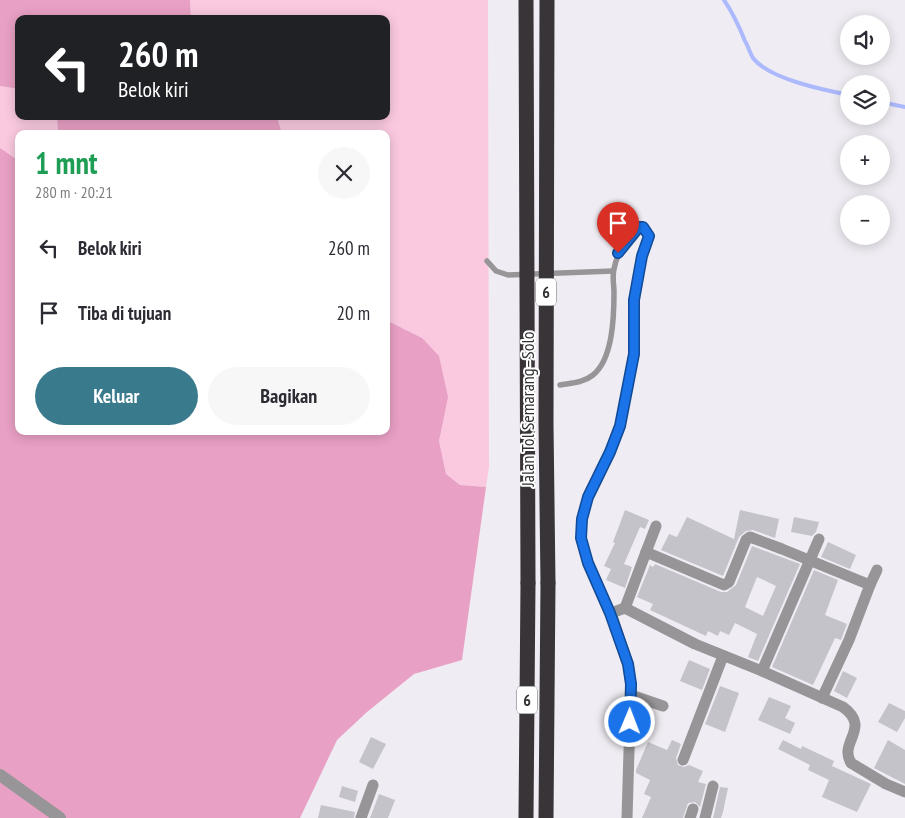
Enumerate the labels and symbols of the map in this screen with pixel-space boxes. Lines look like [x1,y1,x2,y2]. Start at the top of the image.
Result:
pin [597,202,639,253]
road number: 6 [536,278,556,306]
street label: Jalan Tol Semarang–Solo [516,331,539,488]
road number: 6 [517,686,537,714]
position arrow [603,695,655,747]

